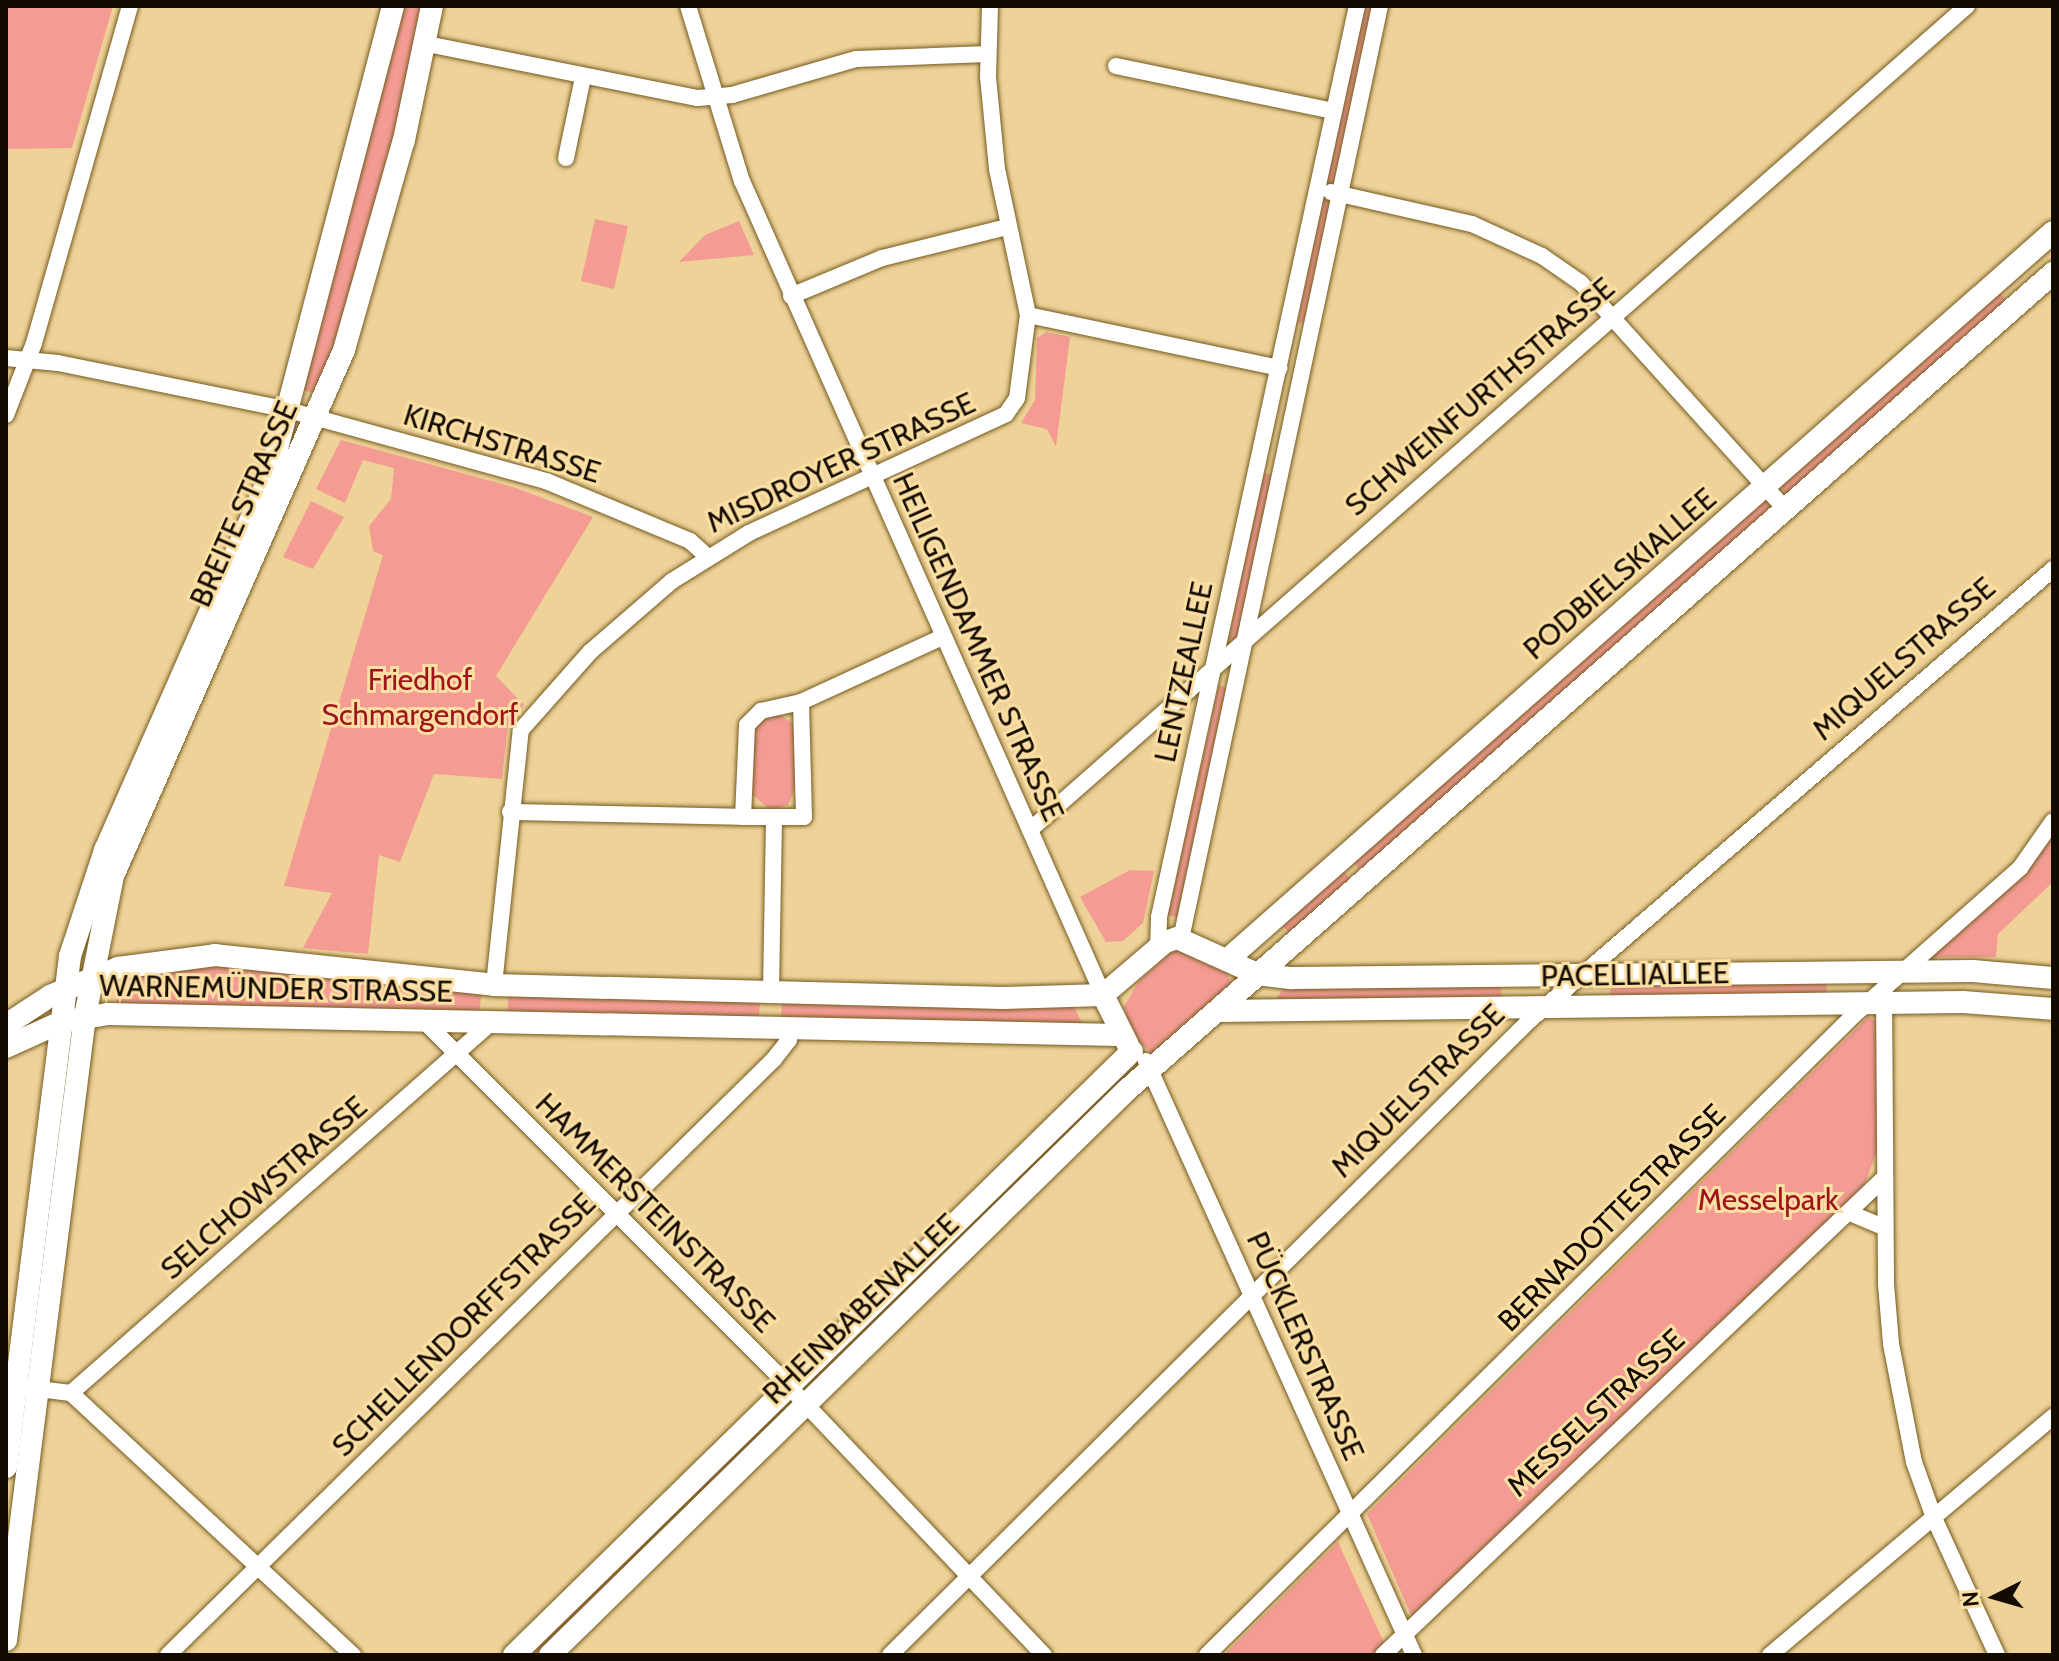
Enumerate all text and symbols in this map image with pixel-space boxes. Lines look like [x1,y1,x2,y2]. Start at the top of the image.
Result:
street label: SCHWEINFURTHSTRASSE [1338,270,1622,524]
street label: MISDROYER STRASSE [701,385,981,541]
street label: BREITE STRASSE [183,396,305,612]
street label: KIRCHSTRASSE [399,397,605,491]
street label: HEILIGENDAMMER STRASSE [885,467,1071,827]
street label: PODBIELSKIALLEE [1516,481,1724,667]
street label: MIQUELSTRASSE [1805,570,2003,748]
street label: LENTZEALLEE [1147,578,1221,766]
park label: Friedhof Schmargendorf [321,662,519,732]
street label: PACELLIALLEE [1540,955,1730,995]
street label: WARNEMÜNDER STRASSE [99,968,453,1010]
street label: MIQUELSTRASSE [1324,997,1512,1185]
street label: HAMMERSTEINSTRASSE [528,1086,782,1340]
street label: SELCHOWSTRASSE [154,1089,374,1287]
street label: BERNADOTTESTRASSE [1491,1097,1733,1339]
park label: Messelpark [1698,1182,1838,1218]
street label: SCHELLENDORFFSTRASSE [325,1186,603,1464]
street label: RHEINBABENALLEE [756,1206,966,1412]
street label: PÜCKLERSTRASSE [1239,1226,1371,1466]
street label: MESSELSTRASSE [1500,1322,1692,1504]
north arrow [1955,1557,2035,1637]
text: N [1956,1590,1985,1608]

